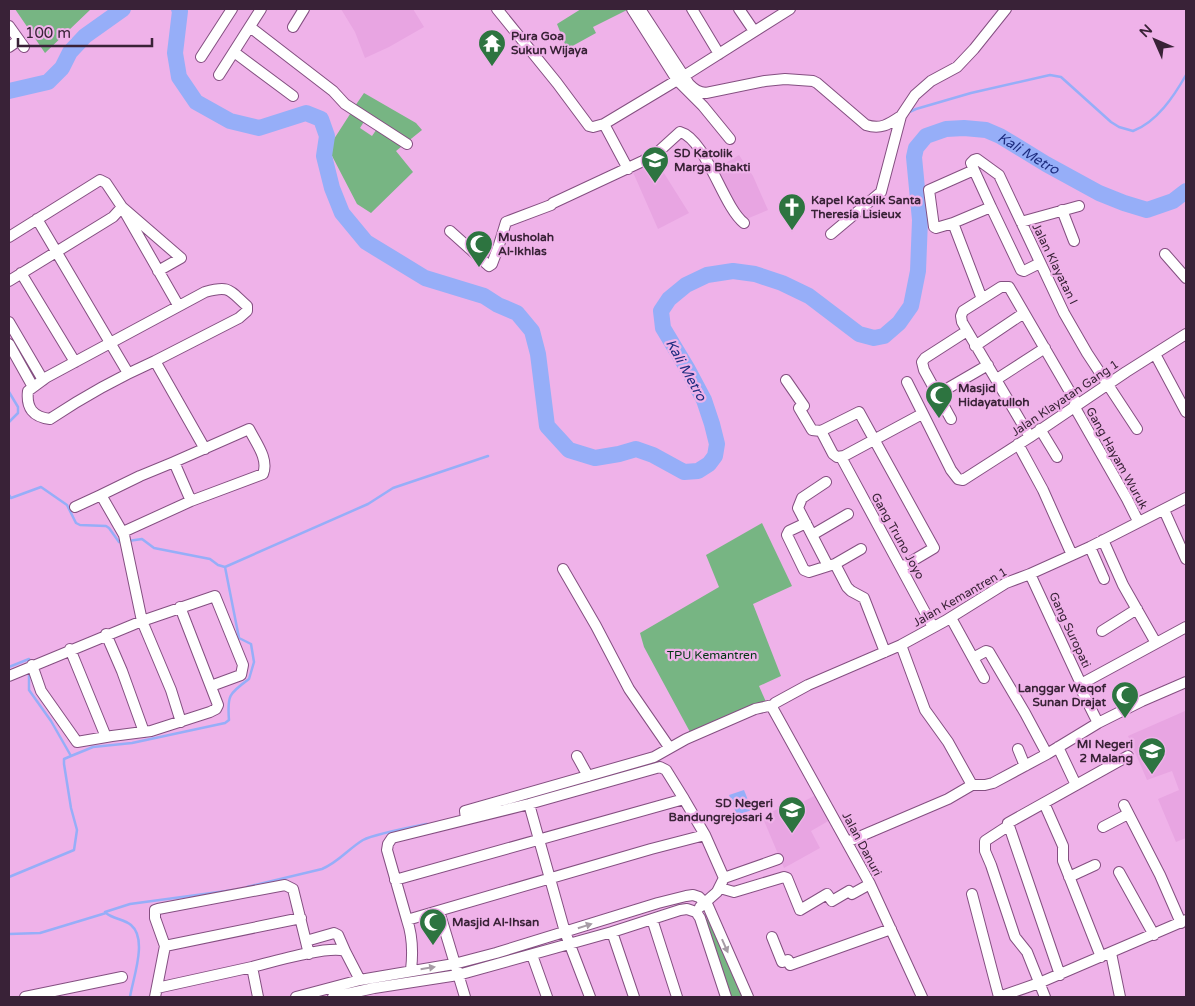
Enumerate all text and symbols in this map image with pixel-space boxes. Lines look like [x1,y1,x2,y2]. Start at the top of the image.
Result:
scale bar [18,15,151,47]
north arrow [1130,15,1180,65]
text: N [1136,21,1156,41]
text: 100 m [25,24,71,42]
temple icon: Pura Goa Sukun Wijaya [477,28,507,67]
place label: Pura Goa Sukun Wijaya [511,29,588,58]
water label: Kali Metro [995,128,1063,179]
school or university icon: SD Katolik Marga Bhakti [640,145,670,184]
place label: SD Katolik Marga Bhakti [674,146,751,175]
church icon: Kapel Katolik Santa Theresia Lisieux [777,192,807,231]
place label: Kapel Katolik Santa Theresia Lisieux [810,193,921,221]
street label: Jalan Klayatan I [1029,221,1081,307]
mosque icon: Musholah Al-Ikhlas [464,229,494,268]
place label: Musholah Al-Ikhlas [498,230,554,258]
water label: Kali Metro [662,336,711,405]
street label: Jalan Klayatan Gang 1 [1009,357,1121,439]
mosque icon: Masjid Hidayatulloh [924,380,954,419]
place label: Masjid Hidayatulloh [958,381,1030,410]
street label: Gang Hayam Wuruk [1083,405,1151,512]
street label: Gang Truno Joyo [868,490,928,582]
street label: Jalan Kemantren 1 [911,564,1009,630]
street label: Gang Suropati [1046,590,1094,670]
park label: TPU Kemantren [667,648,757,662]
mosque icon: Langgar Waqof Sunan Drajat [1110,680,1140,719]
place label: Langgar Waqof Sunan Drajat [1018,681,1106,710]
school or university icon: MI Negeri 2 Malang [1137,736,1167,775]
place label: MI Negeri 2 Malang [1077,737,1133,766]
school or university icon: SD Negeri Bandungrejosari 4 [777,795,807,834]
place label: SD Negeri Bandungrejosari 4 [669,796,773,825]
street label: Jalan Danuri [839,810,885,878]
mosque icon: Masjid Al-Ihsan [418,907,448,946]
place label: Masjid Al-Ihsan [452,915,539,930]
one-way arrow [578,922,593,929]
one-way arrow [722,939,730,953]
one-way arrow [421,963,437,971]

